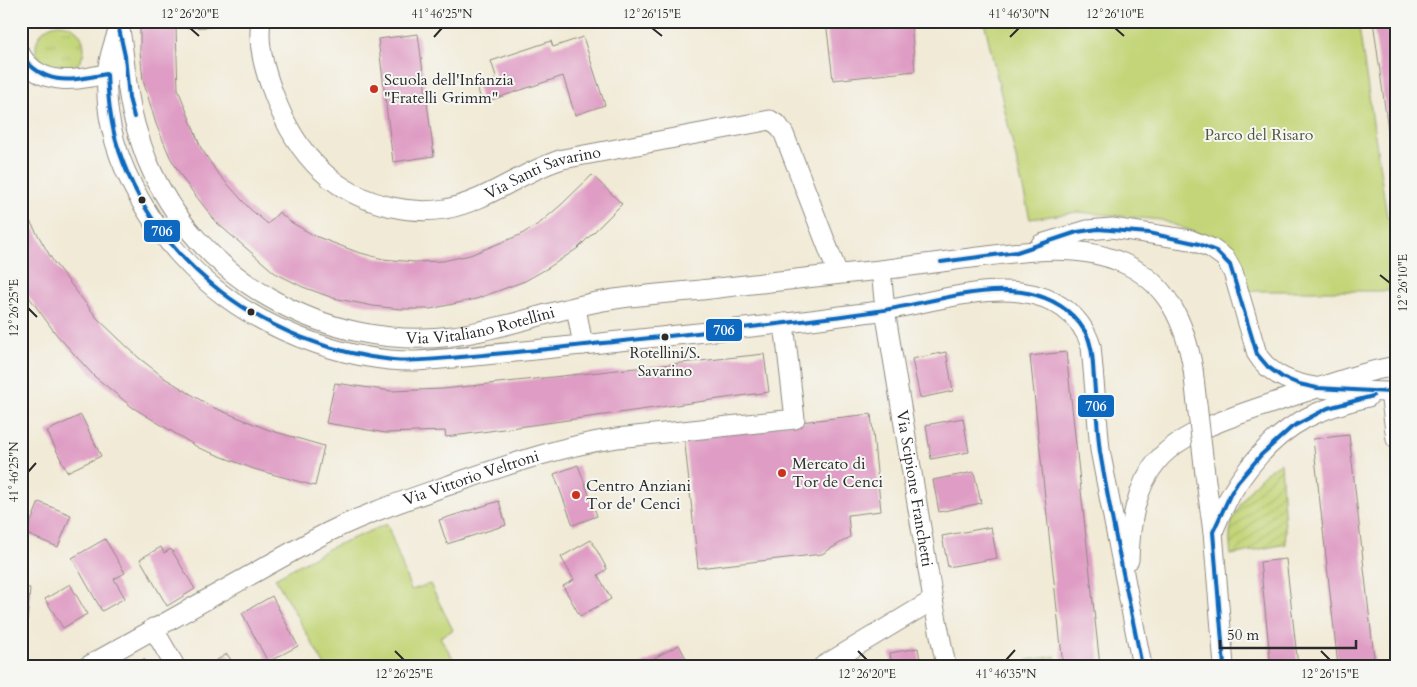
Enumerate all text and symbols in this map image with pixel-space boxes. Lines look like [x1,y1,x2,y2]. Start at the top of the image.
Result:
text: 12°26'20"E [161,6,219,22]
text: 41°46'25"N [412,6,473,22]
text: 12°26'15"E [623,6,681,22]
text: 41°46'30"N [989,6,1050,22]
text: 12°26'10"E [1086,6,1144,22]
place label: Scuola dell'Infanzia "Fratelli Grimm" [384,69,514,109]
marker: Scuola dell'Infanzia "Fratelli Grimm" [368,83,380,95]
park label: Parco del Risaro [1205,124,1314,146]
street label: Via Santi Savarino [481,141,603,205]
unlabelled marker [137,195,147,205]
line badge: 706 [143,219,181,243]
text: 706 [151,222,173,241]
text: 12°26'10"E [1395,254,1411,312]
text: 12°26'25"E [6,279,22,337]
street label: Via Vitaliano Rotellini [405,301,558,349]
unlabelled marker [246,307,256,317]
line badge: 706 [705,318,743,342]
text: 706 [713,321,735,340]
marker: Rotellini/S. Savarino [660,332,670,342]
place label: Rotellini/S. Savarino [630,343,700,381]
line badge: 706 [1077,394,1115,418]
text: 706 [1085,397,1107,416]
street label: Via Scipione Franchetti [891,408,938,569]
text: 41°46'25"N [6,441,22,502]
street label: Via Vittorio Veltroni [400,445,542,511]
place label: Mercato di Tor de Cenci [792,453,883,493]
marker: Mercato di Tor de Cenci [776,467,788,479]
place label: Centro Anziani Tor de' Cenci [586,475,692,515]
marker: Centro Anziani Tor de' Cenci [570,489,582,501]
scale bar [1220,617,1356,649]
text: 50 m [1227,625,1259,645]
text: 12°26'25"E [375,666,433,682]
text: 12°26'20"E [838,666,896,682]
text: 41°46'35"N [976,666,1037,682]
text: 12°26'15"E [1301,666,1359,682]

